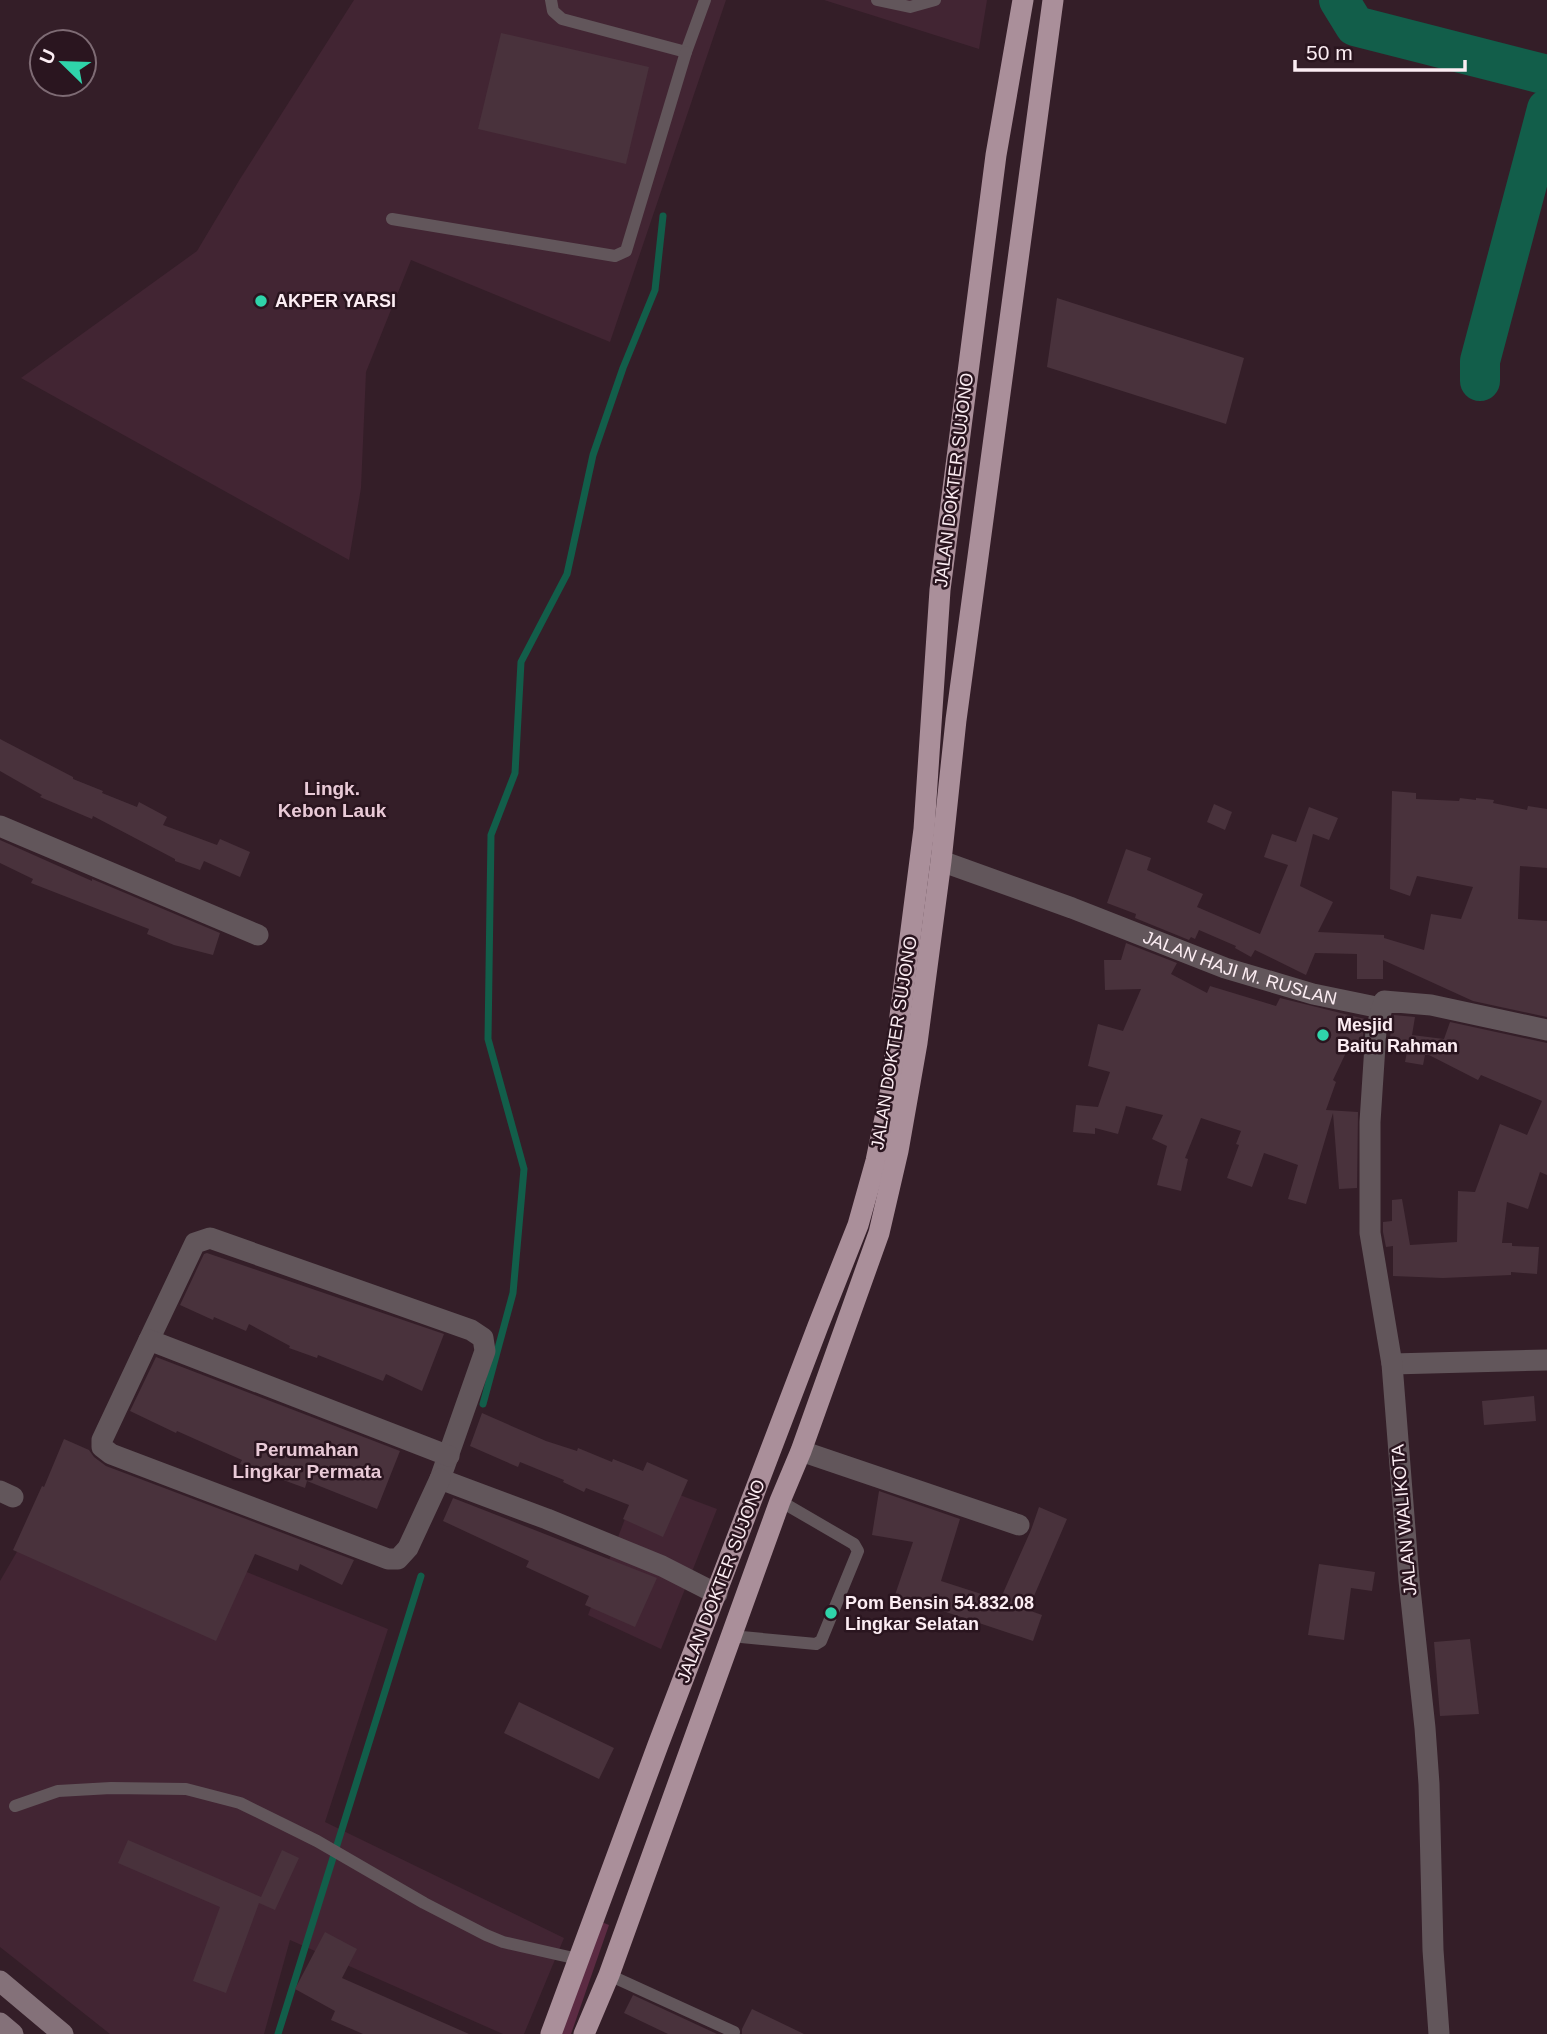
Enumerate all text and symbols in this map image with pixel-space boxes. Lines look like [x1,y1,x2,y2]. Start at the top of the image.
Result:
north arrow [28,28,98,98]
scale bar [1295,28,1465,72]
text: 50 m [1306,41,1353,64]
text: U [35,46,60,67]
place label: AKPER YARSI [275,291,396,311]
marker: AKPER YARSI [253,293,269,309]
street label: JALAN DOKTER SUJONO [931,372,977,588]
district label: Lingk. Kebon Lauk [278,778,387,821]
street label: JALAN HAJI M. RUSLAN [1140,927,1339,1009]
street label: JALAN DOKTER SUJONO [867,935,921,1151]
place label: Mesjid Baitu Rahman [1337,1015,1458,1056]
marker: Mesjid Baitu Rahman [1315,1027,1331,1043]
district label: Perumahan Lingkar Permata [233,1439,382,1482]
street label: JALAN WALIKOTA [1387,1443,1421,1597]
street label: JALAN DOKTER SUJONO [673,1477,769,1685]
place label: Pom Bensin 54.832.08 Lingkar Selatan [845,1593,1034,1634]
marker: Pom Bensin 54.832.08 Lingkar Selatan [823,1605,839,1621]

